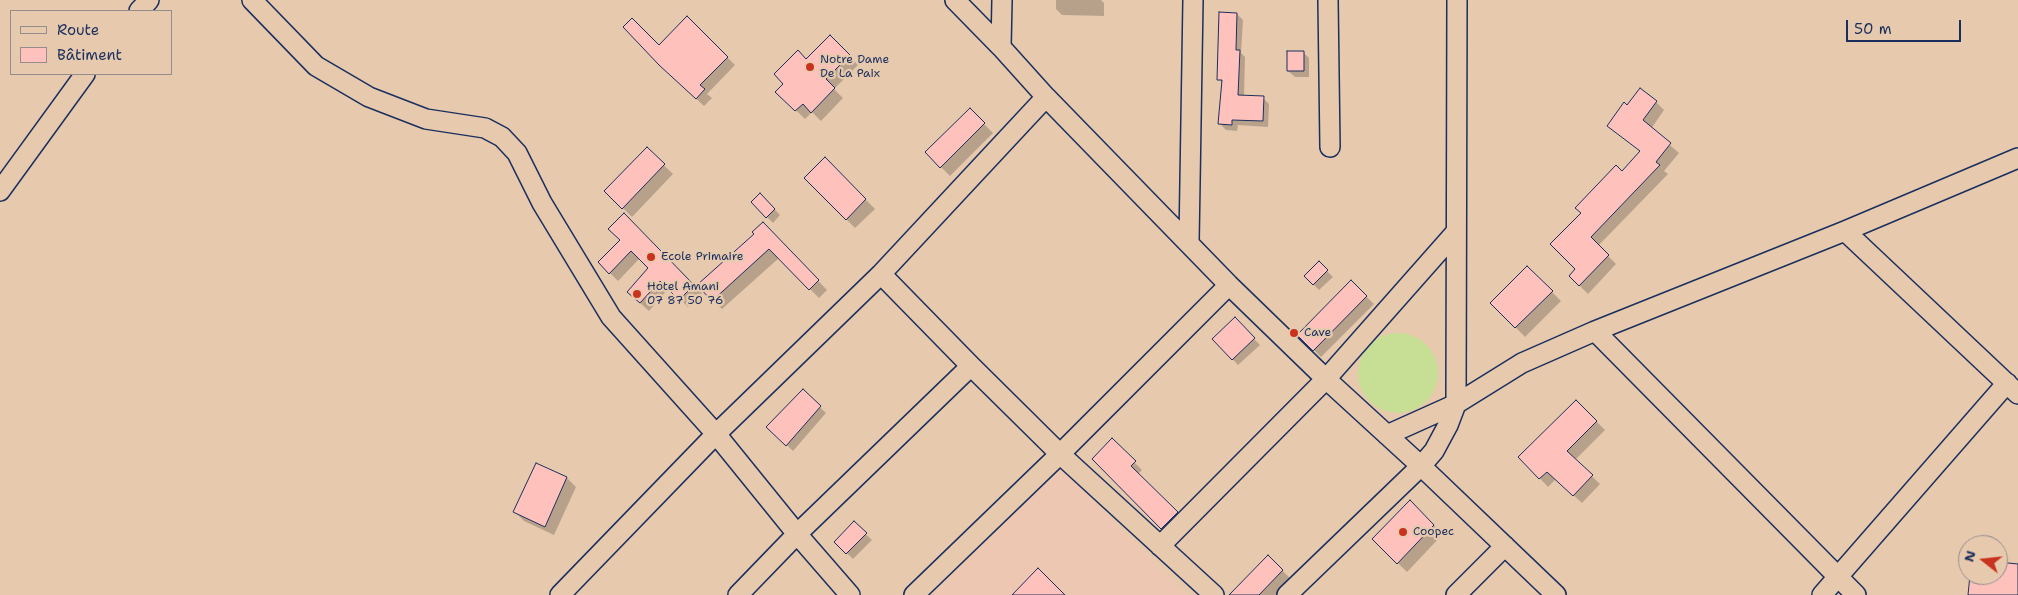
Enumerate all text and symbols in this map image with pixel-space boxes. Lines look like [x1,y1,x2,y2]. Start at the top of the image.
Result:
legend [10,10,172,75]
scale bar [1848,10,1963,42]
text: 50 m [1854,19,1892,39]
text: Route [57,20,99,40]
text: Bâtiment [57,45,122,65]
place label: Notre Dame De La Paix [820,53,889,81]
marker: Notre Dame De La Paix [804,61,816,73]
place label: Ecole Primaire [661,250,744,264]
marker: Ecole Primaire [645,251,657,263]
place label: Hotel Amani 07 87 50 76 [647,280,723,308]
marker: Hotel Amani 07 87 50 76 [631,288,643,300]
place label: Cave [1304,326,1331,340]
marker: Cave [1288,327,1300,339]
place label: Coopec [1413,525,1454,539]
marker: Coopec [1397,526,1409,538]
north arrow [1958,535,2008,585]
text: N [1959,548,1980,564]

